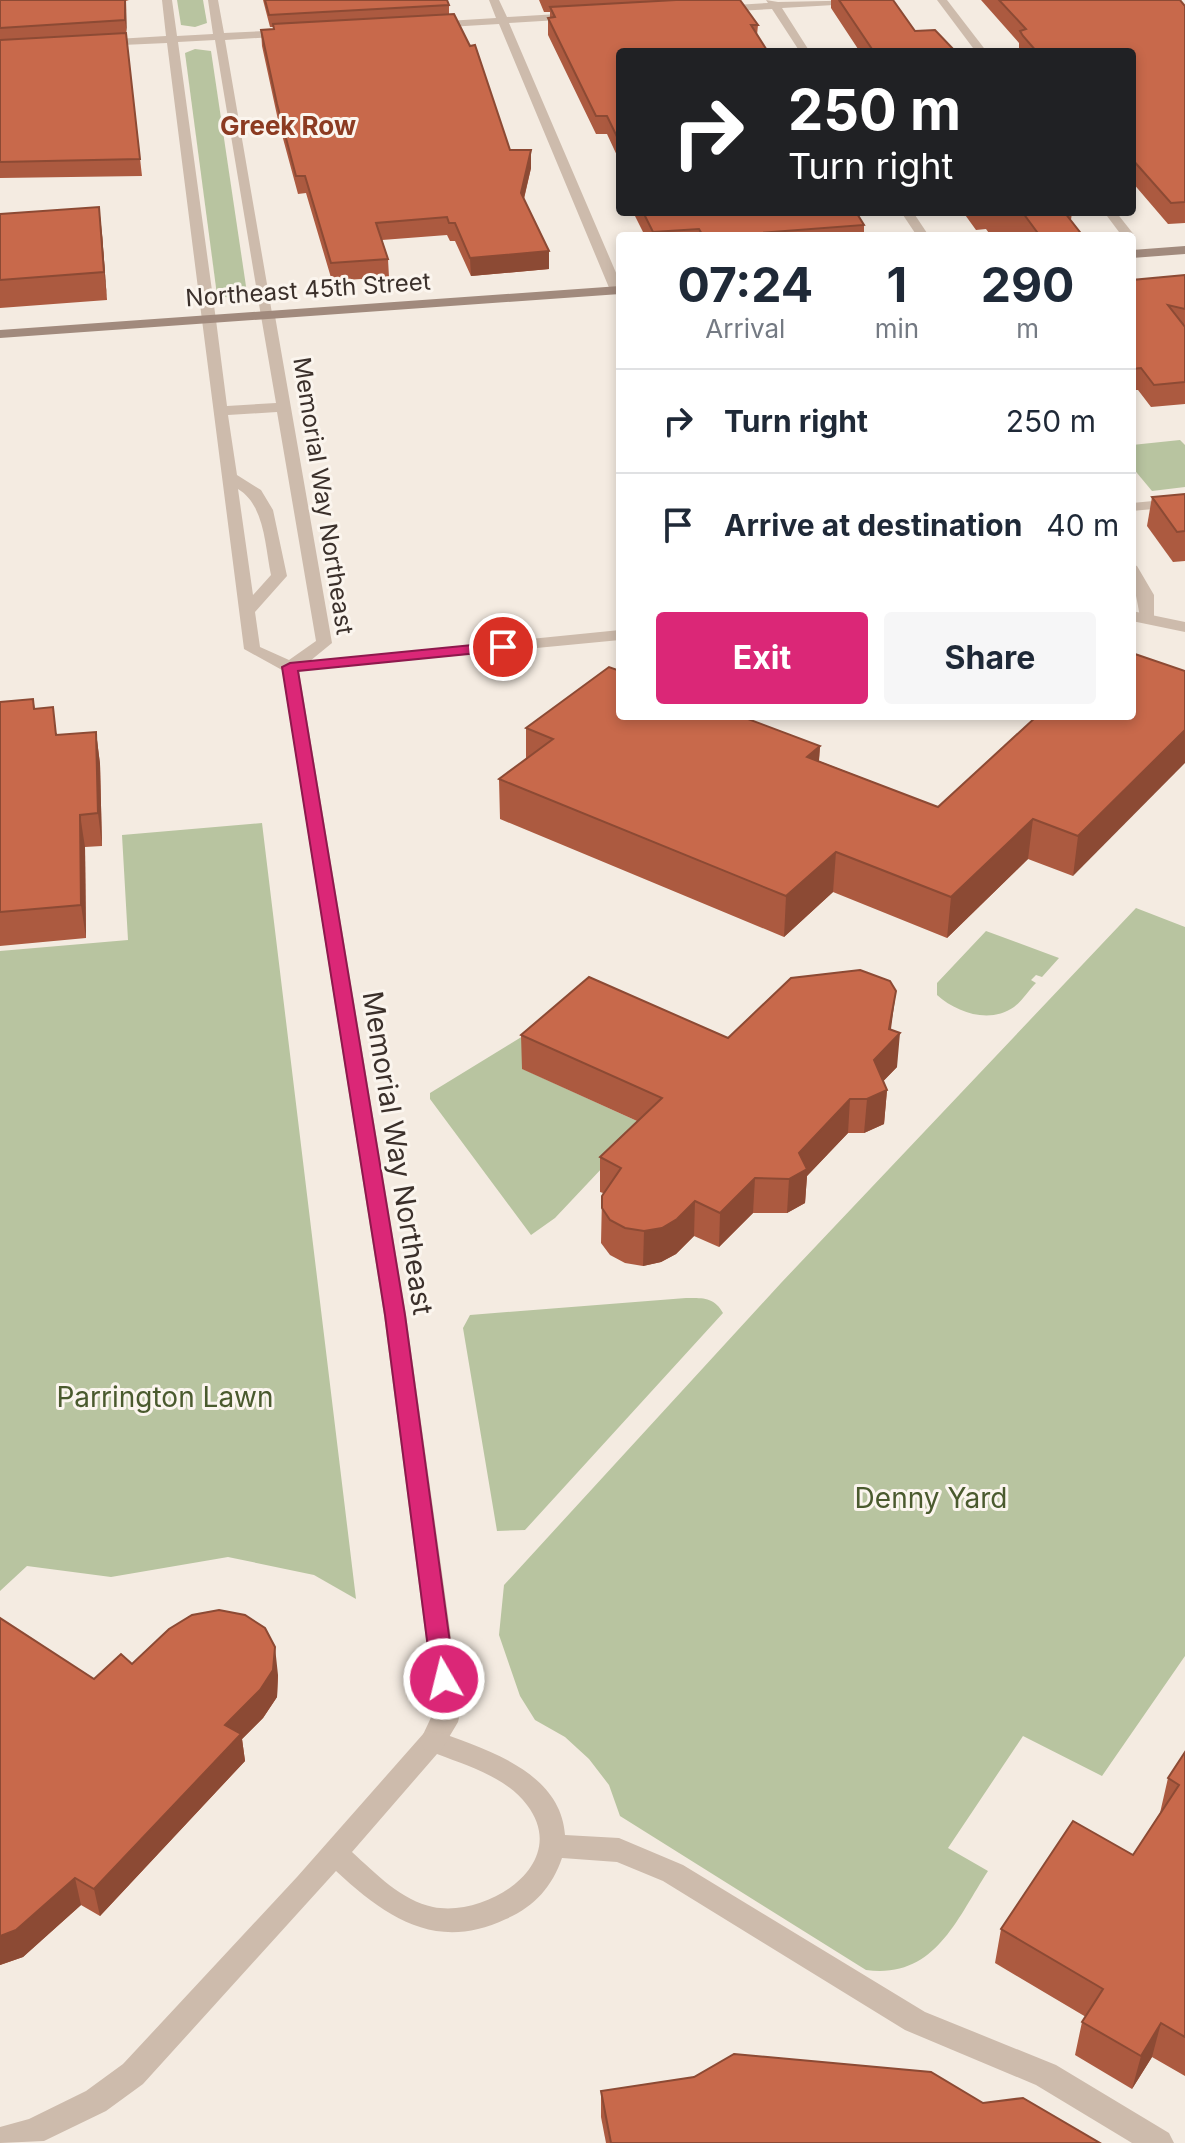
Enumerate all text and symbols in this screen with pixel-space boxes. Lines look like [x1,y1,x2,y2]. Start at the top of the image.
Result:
text: 250 m [788,76,961,144]
icon: right [656,80,760,184]
district label: Greek Row [220,110,356,141]
text: Turn right [788,144,953,188]
text: 07:24 [678,255,813,314]
text: 1 [887,255,907,314]
text: 290 [981,255,1074,314]
street label: Northeast 45th Street [184,266,432,313]
text: Arrival [705,313,785,344]
text: min [875,313,919,344]
text: m [1016,313,1039,344]
street label: Memorial Way Northeast [287,355,360,637]
icon: right [656,399,700,443]
text: Turn right [724,403,868,439]
text: 250 m [1006,403,1096,439]
icon: arrive [656,503,700,547]
text: Arrive at destination [724,507,1022,543]
text: 40 m [1046,507,1119,543]
button: Exit [656,612,868,704]
button: Share [884,612,1096,704]
pin [469,613,537,681]
icon: arrive [481,625,525,669]
street label: Memorial Way Northeast [356,989,440,1317]
park label: Parrington Lawn [56,1380,274,1414]
park label: Denny Yard [855,1481,1007,1515]
position arrow [402,1637,486,1721]

